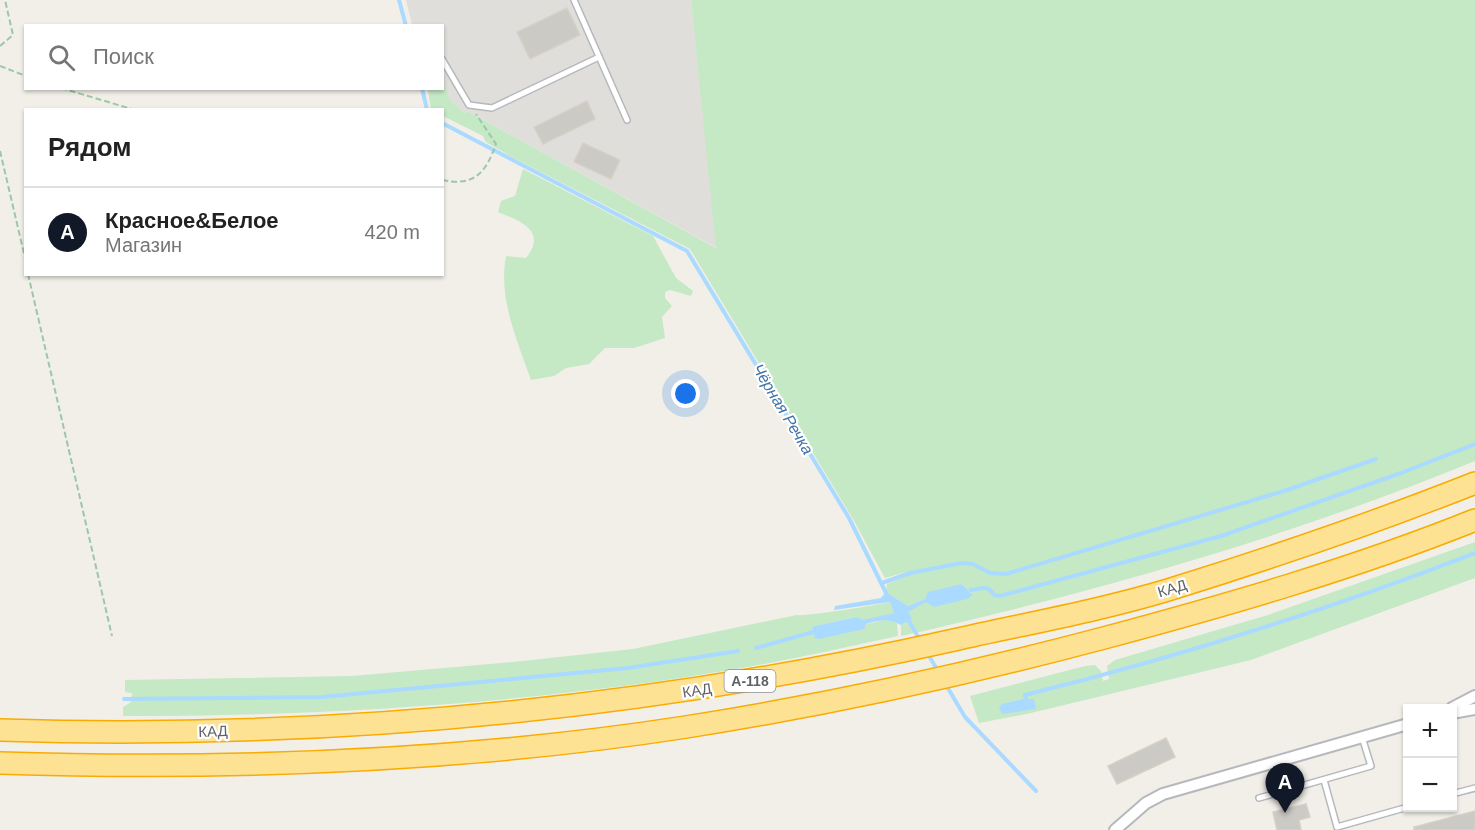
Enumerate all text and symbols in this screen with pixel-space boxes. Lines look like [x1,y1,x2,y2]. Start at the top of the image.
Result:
search box [24,24,444,90]
icon: search [45,41,78,74]
text: Поиск [93,44,154,69]
text: Рядом [48,132,131,162]
text: Красное&Белое [105,208,279,233]
text: A [60,221,75,243]
text: 420 m [364,221,420,243]
text: Магазин [105,234,182,256]
water label: Чёрная Речка [749,361,817,457]
your location [671,379,700,408]
street label: КАД [1155,576,1189,600]
road number: А-118 [724,670,776,692]
street label: КАД [681,679,713,701]
map controls [1403,704,1457,812]
button: + [1403,704,1457,758]
street label: КАД [198,722,228,740]
button: − [1403,758,1457,812]
pin: A [1266,764,1304,813]

